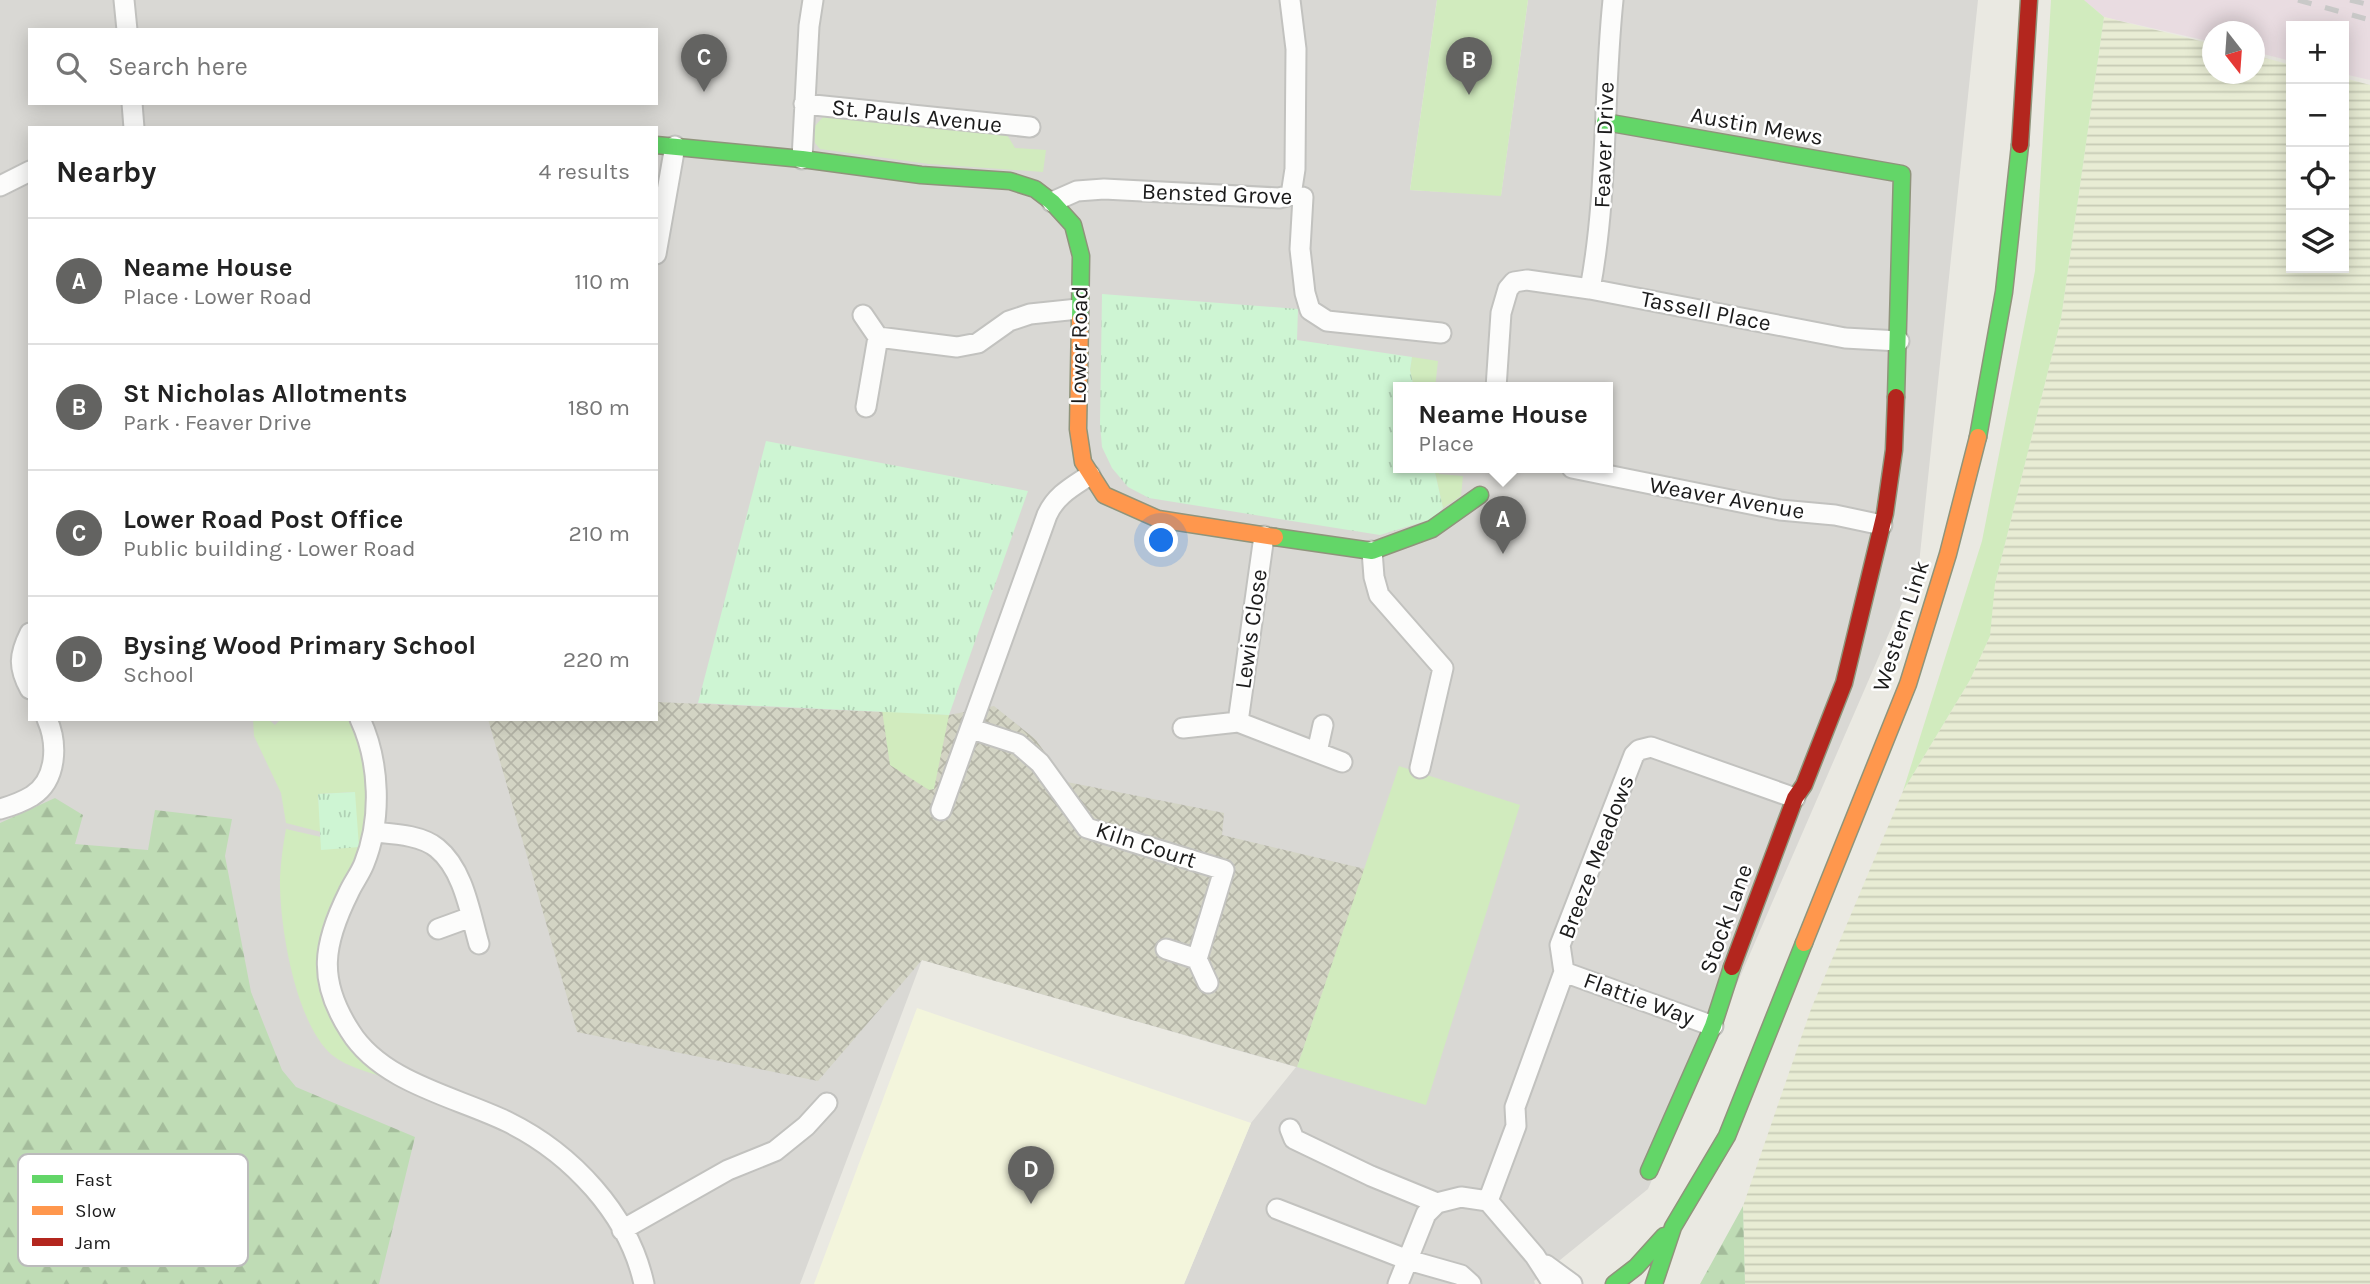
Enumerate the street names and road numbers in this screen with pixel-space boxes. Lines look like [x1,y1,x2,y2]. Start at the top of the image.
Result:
street label: Feaver Drive [1588,81,1620,209]
street label: St. Pauls Avenue [830,94,1004,138]
street label: Austin Mews [1689,101,1825,151]
street label: Bensted Grove [1141,178,1293,210]
street label: Tassell Place [1639,285,1773,337]
street label: Lower Road [1064,286,1094,404]
street label: Weaver Avenue [1647,471,1807,525]
street label: Western Link [1867,557,1935,695]
street label: Lewis Close [1229,567,1273,691]
street label: Breeze Meadows [1552,771,1640,943]
street label: Kiln Court [1092,816,1200,874]
street label: Stock Lane [1694,861,1758,977]
street label: Flattie Way [1580,967,1698,1032]

